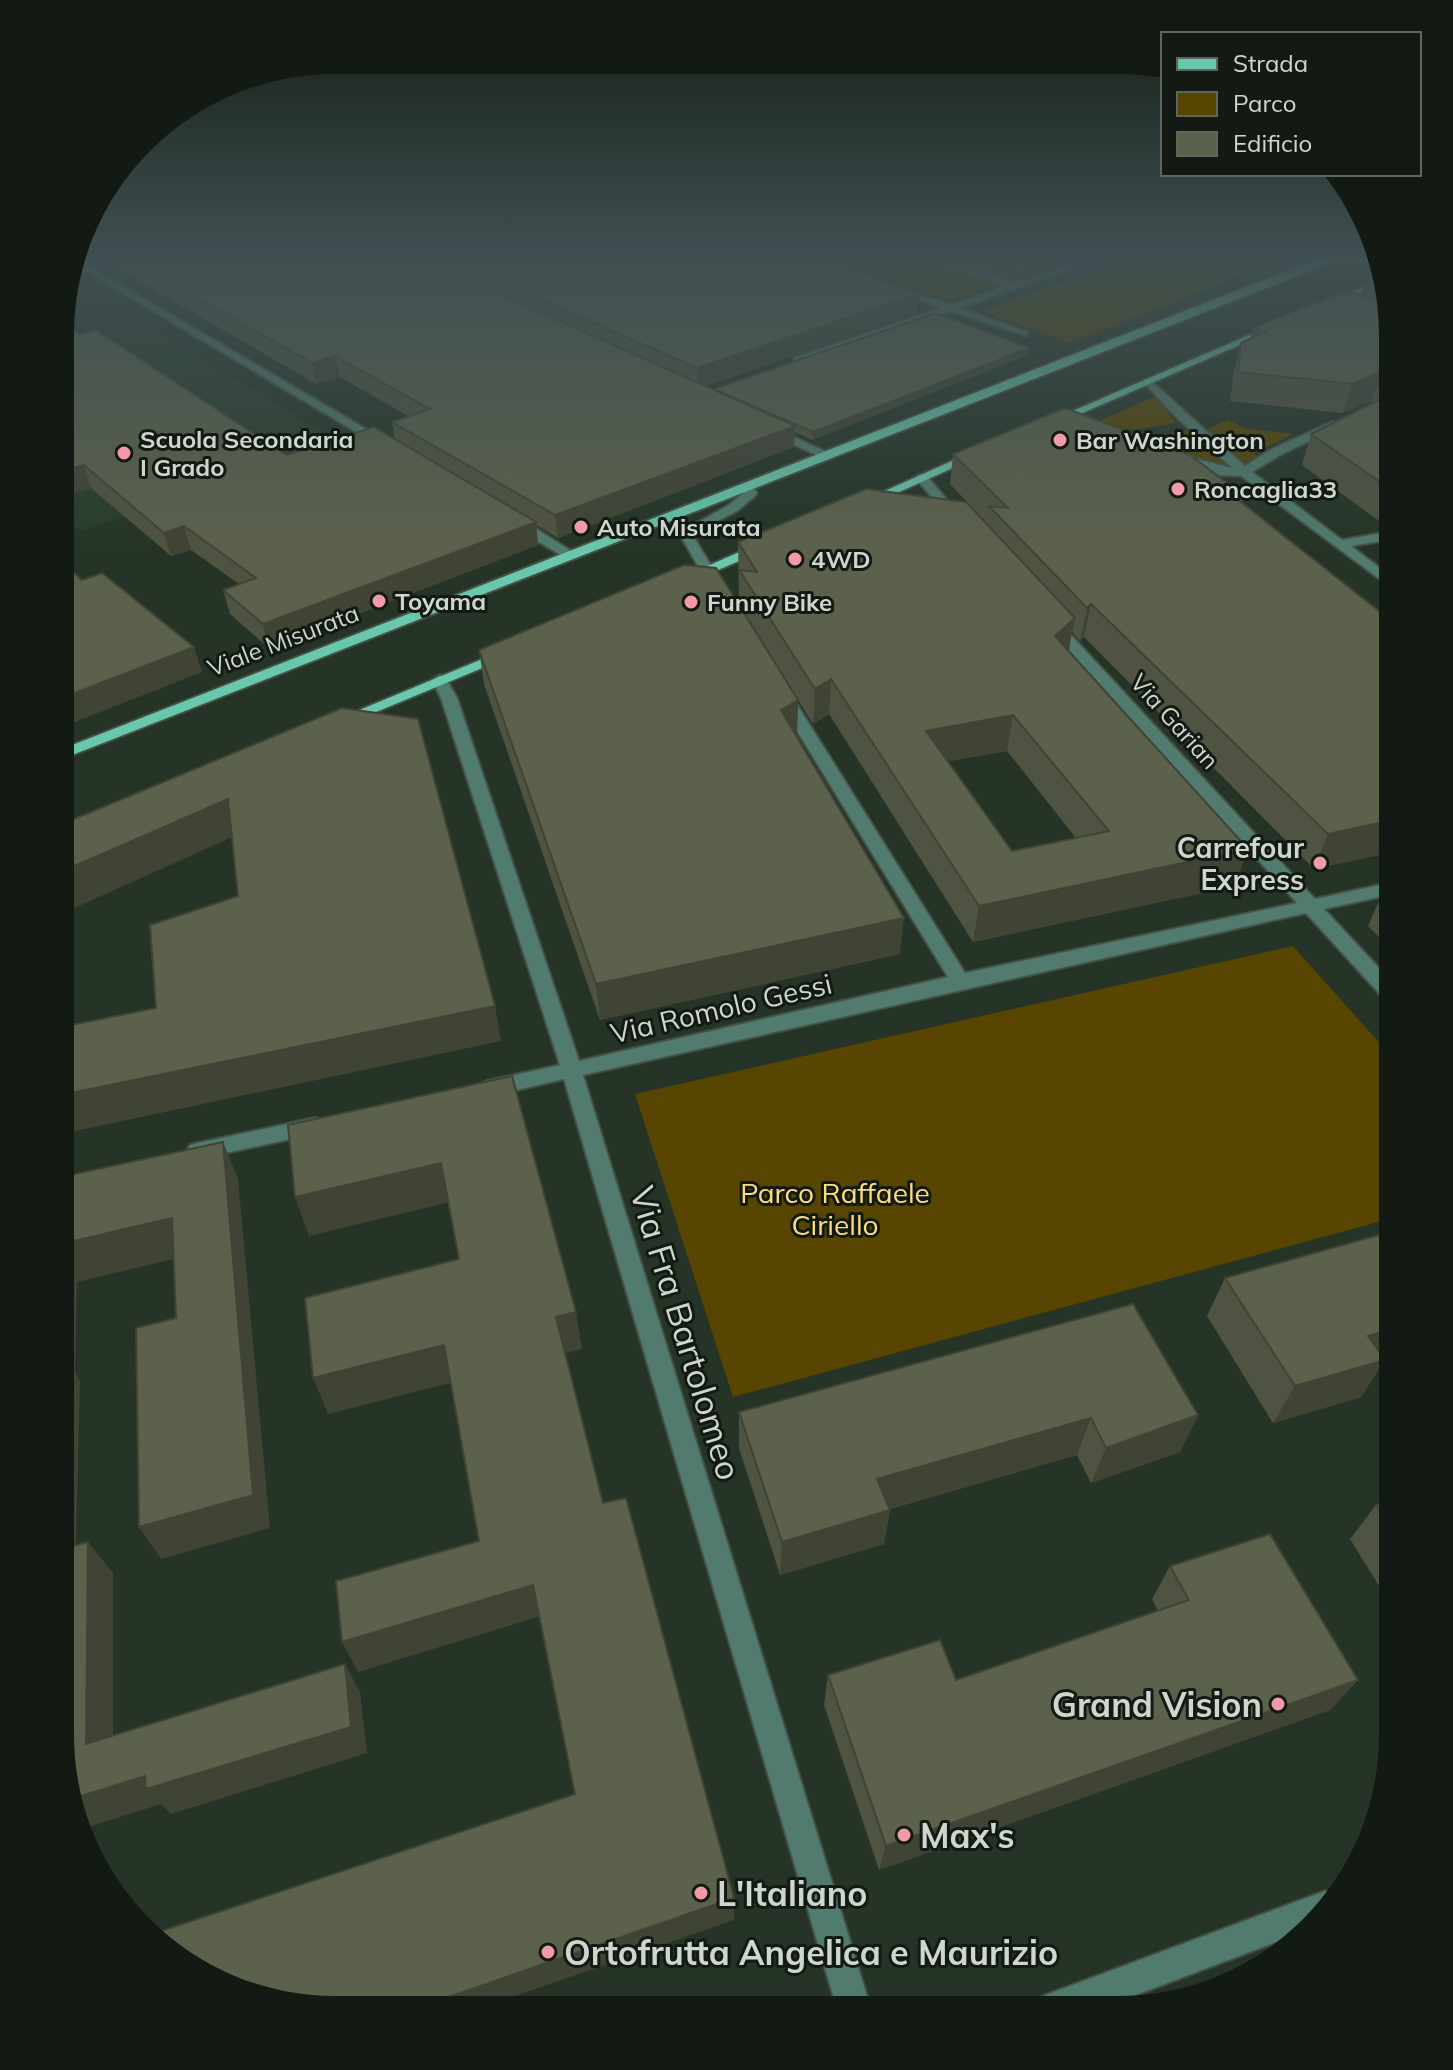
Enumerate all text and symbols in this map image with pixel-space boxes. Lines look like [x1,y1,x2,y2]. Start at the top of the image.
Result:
legend [1161,32,1421,176]
text: Strada [1233,48,1308,78]
text: Parco [1233,88,1296,118]
text: Edificio [1233,128,1312,158]
place label: Scuola Secondaria I Grado [140,424,353,482]
place label: Bar Washington [1076,425,1264,455]
marker: Bar Washington [1051,431,1069,449]
marker: Scuola Secondaria I Grado [115,444,133,462]
place label: Roncaglia33 [1194,474,1337,504]
marker: Roncaglia33 [1169,480,1187,498]
place label: Auto Misurata [597,512,761,542]
marker: Auto Misurata [572,518,590,536]
place label: 4WD [811,544,871,574]
marker: 4WD [786,550,804,568]
place label: Toyama [395,586,486,616]
place label: Funny Bike [707,587,832,617]
marker: Toyama [370,592,388,610]
marker: Funny Bike [682,593,700,611]
street label: Viale Misurata [203,597,363,683]
street label: Via Garian [1124,667,1226,775]
place label: Carrefour Express [1177,830,1304,897]
marker: Carrefour Express [1311,854,1329,872]
street label: Via Romolo Gessi [607,966,835,1050]
park label: Parco Raffaele Ciriello [740,1175,930,1242]
street label: Via Fra Bartolomeo [621,1181,751,1485]
place label: Grand Vision [1052,1683,1262,1726]
marker: Grand Vision [1269,1695,1287,1713]
place label: Max's [920,1814,1015,1857]
marker: Max's [895,1826,913,1844]
place label: L'Italiano [717,1872,867,1915]
marker: L'Italiano [692,1884,710,1902]
place label: Ortofrutta Angelica e Maurizio [564,1931,1058,1974]
marker: Ortofrutta Angelica e Maurizio [539,1943,557,1961]

